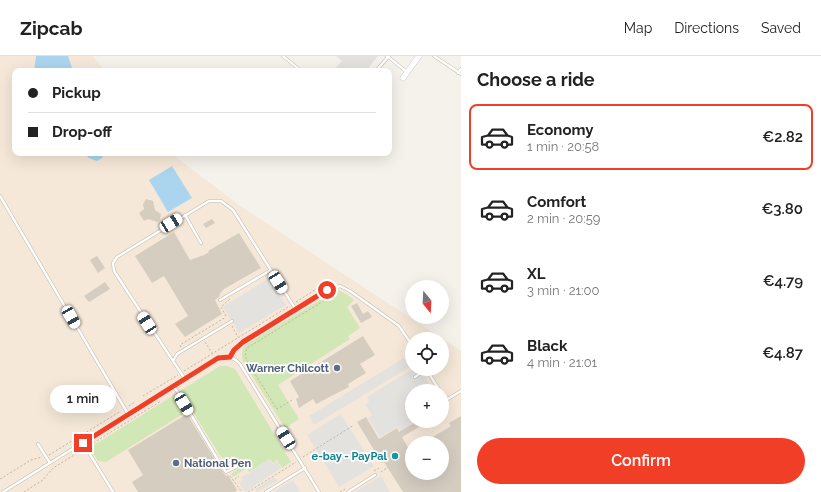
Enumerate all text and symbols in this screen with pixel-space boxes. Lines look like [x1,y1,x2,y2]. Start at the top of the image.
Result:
text: Zipcab [20,17,82,39]
text: Map [624,20,652,36]
text: Directions [674,20,739,36]
text: Saved [761,20,801,36]
text: Choose a ride [477,69,595,90]
text: Pickup [52,84,101,102]
icon: car [479,119,515,155]
text: Economy [527,121,594,139]
text: Drop-off [52,123,112,141]
text: €2.82 [762,128,803,146]
text: 1 min · 20:58 [527,139,599,154]
icon: car [479,191,515,227]
text: Comfort [527,193,586,211]
text: €3.80 [761,200,803,218]
text: 2 min · 20:59 [527,211,600,226]
car [158,212,184,234]
icon: car [479,263,515,299]
text: XL [527,265,545,283]
car [267,269,289,295]
text: €4.79 [763,272,803,290]
north arrow [405,280,449,324]
map controls [405,280,449,480]
route start [318,281,336,299]
text: 3 min · 21:00 [527,283,599,298]
car [60,304,82,330]
car [135,310,159,336]
button: locate [405,332,449,376]
icon: car [479,335,515,371]
text: Black [527,337,567,355]
text: €4.87 [762,344,803,362]
text: 4 min · 21:01 [527,355,597,370]
place label: Warner Chilcott [246,362,330,375]
marker: Warner Chilcott [332,363,342,373]
button: + [405,384,449,428]
callout: 1 min [50,385,116,413]
text: 1 min [67,391,99,406]
car [173,391,195,417]
car [275,425,297,451]
route end [74,434,92,452]
button: − [405,436,449,480]
button: Confirm [477,438,805,484]
place label: e-bay - PayPal [312,450,388,463]
marker: e-bay - PayPal [390,451,400,461]
place label: National Pen [184,457,251,470]
marker: National Pen [171,458,181,468]

